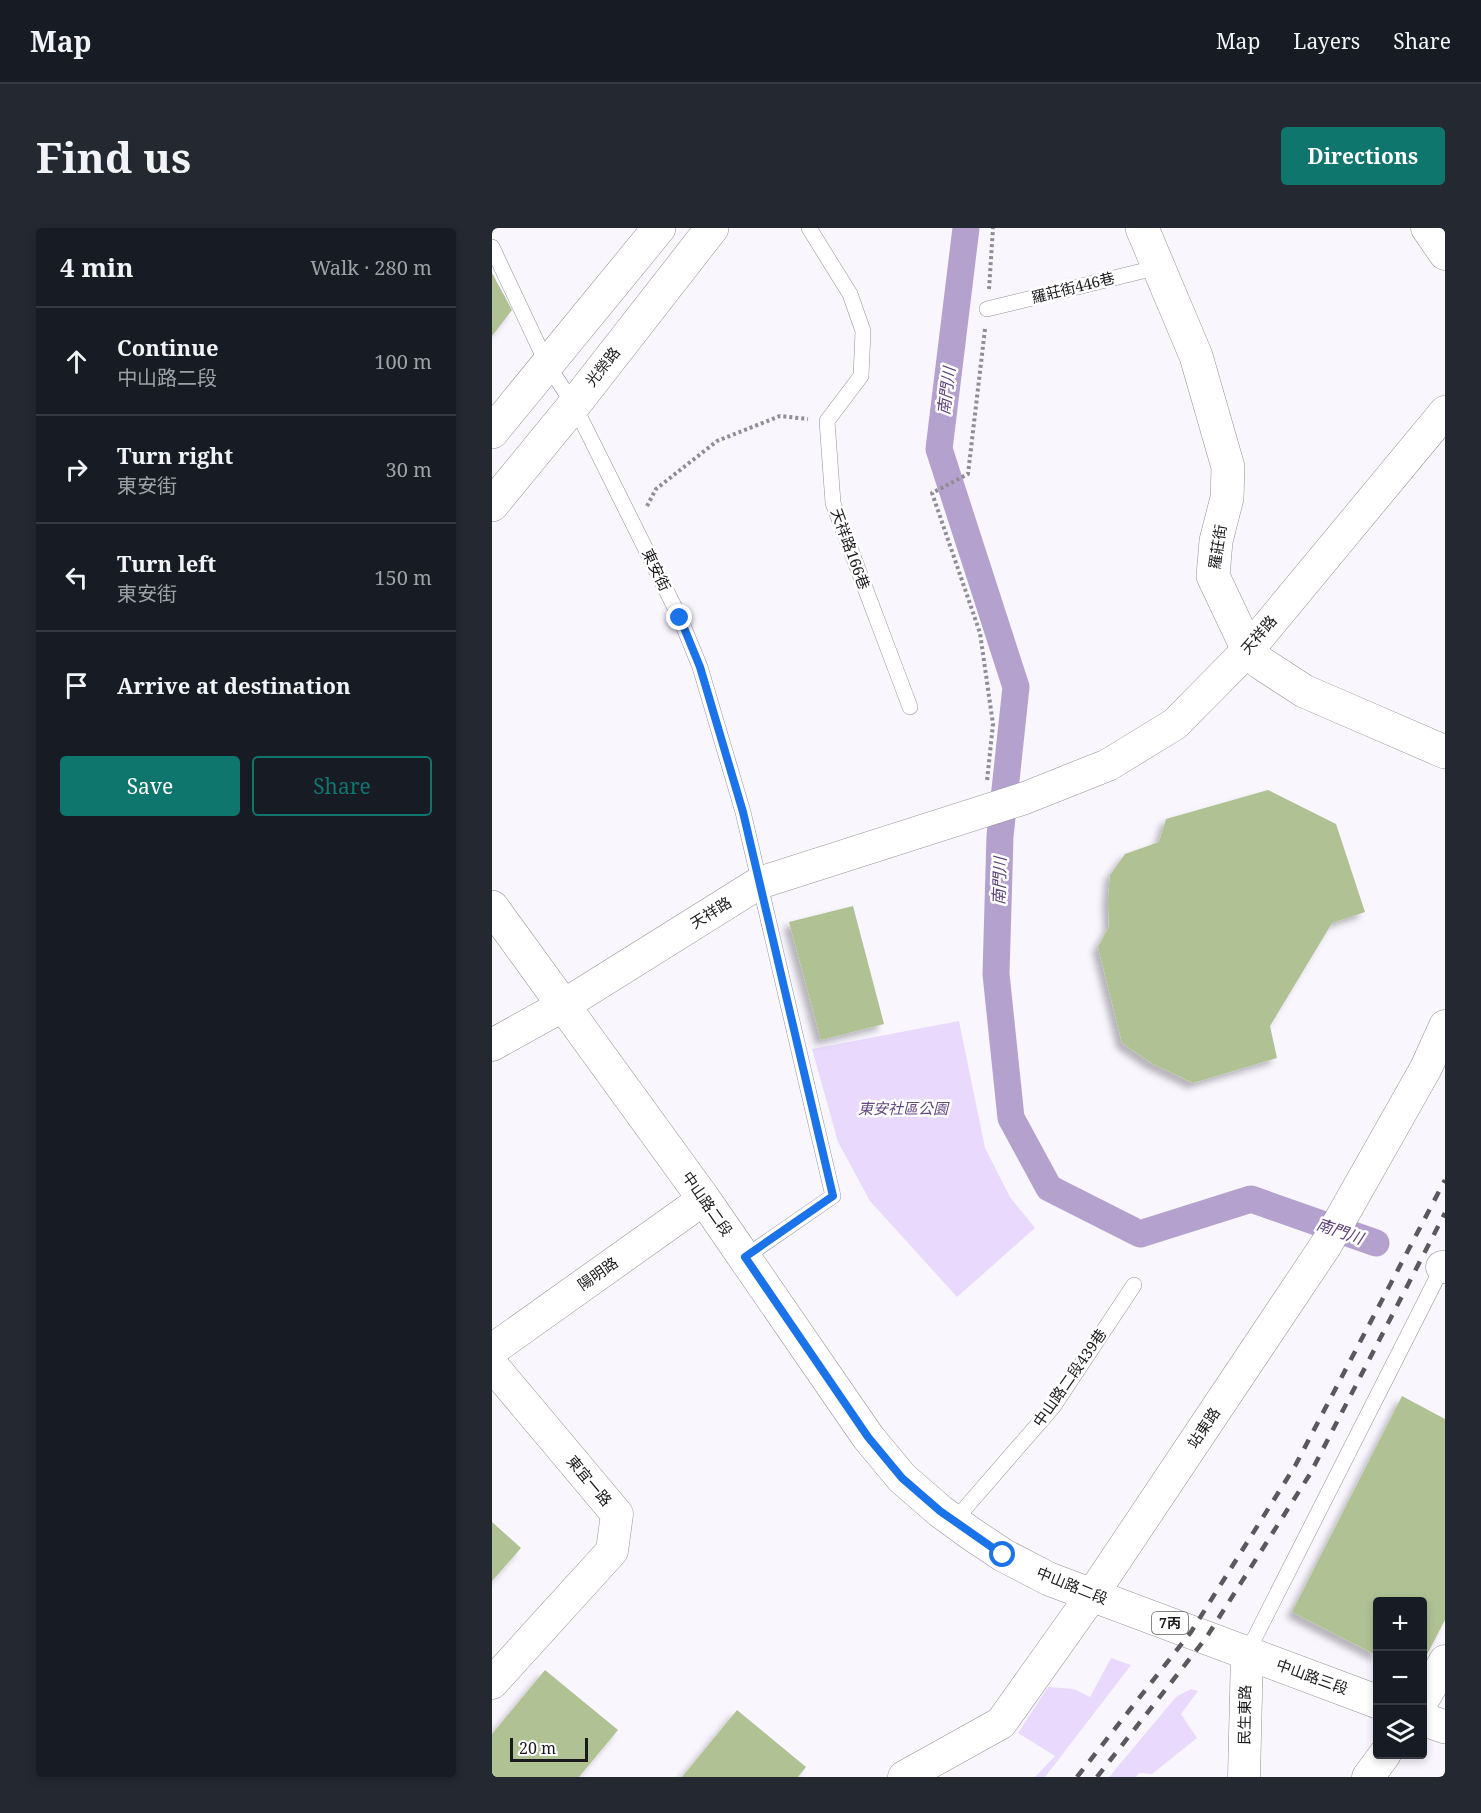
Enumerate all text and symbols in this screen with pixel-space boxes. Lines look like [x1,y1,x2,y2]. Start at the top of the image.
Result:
text: Map [30,22,92,60]
text: Map [1216,27,1260,55]
text: Layers [1293,27,1360,55]
text: Share [1393,27,1451,55]
button: Directions [1281,127,1445,185]
text: Find us [36,128,191,185]
text: 4 min [60,249,134,285]
text: Walk · 280 m [310,254,432,281]
street label: 羅莊街446巷 [1029,267,1116,307]
text: Continue [117,332,219,362]
street label: 光榮路 [580,342,624,390]
icon: ahead [60,345,93,378]
text: 100 m [374,348,432,375]
text: 中山路二段 [117,364,217,391]
water label: 南門川 [932,364,960,416]
text: Turn right [117,440,233,470]
icon: right [60,453,93,486]
text: 30 m [386,456,432,483]
text: 東安街 [117,472,177,499]
street label: 天祥路166巷 [827,505,875,592]
street label: 羅莊街 [1204,523,1230,571]
street label: 東安街 [638,545,676,594]
text: Turn left [117,548,216,578]
icon: left [60,561,93,594]
text: 150 m [374,564,432,591]
text: 東安街 [117,580,177,607]
route end [666,604,692,630]
street label: 天祥路 [1236,611,1281,658]
icon: arrive [60,669,93,702]
text: Arrive at destination [117,670,351,700]
button: Save [60,756,240,816]
button: Share [252,756,432,816]
water label: 南門川 [987,855,1011,905]
street label: 天祥路 [686,892,735,933]
park label: 東安社區公園 [858,1098,950,1118]
street label: 中山路二段 [678,1167,738,1240]
water label: 南門川 [1314,1213,1368,1250]
street label: 陽明路 [573,1252,622,1294]
street label: 中山路二段439巷 [1028,1325,1110,1430]
street label: 站東路 [1182,1403,1224,1452]
street label: 東宜一路 [563,1451,617,1510]
route start [989,1541,1015,1567]
street label: 中山路二段 [1034,1562,1111,1608]
map controls [1373,1597,1427,1759]
button: + [1373,1597,1427,1651]
road number: 7丙 [1152,1612,1188,1634]
button: − [1373,1651,1427,1705]
street label: 中山路三段 [1274,1654,1351,1698]
street label: 民生東路 [1233,1685,1255,1745]
button: layers [1373,1705,1427,1759]
scale bar [510,1735,588,1762]
text: 20 m [519,1737,556,1759]

